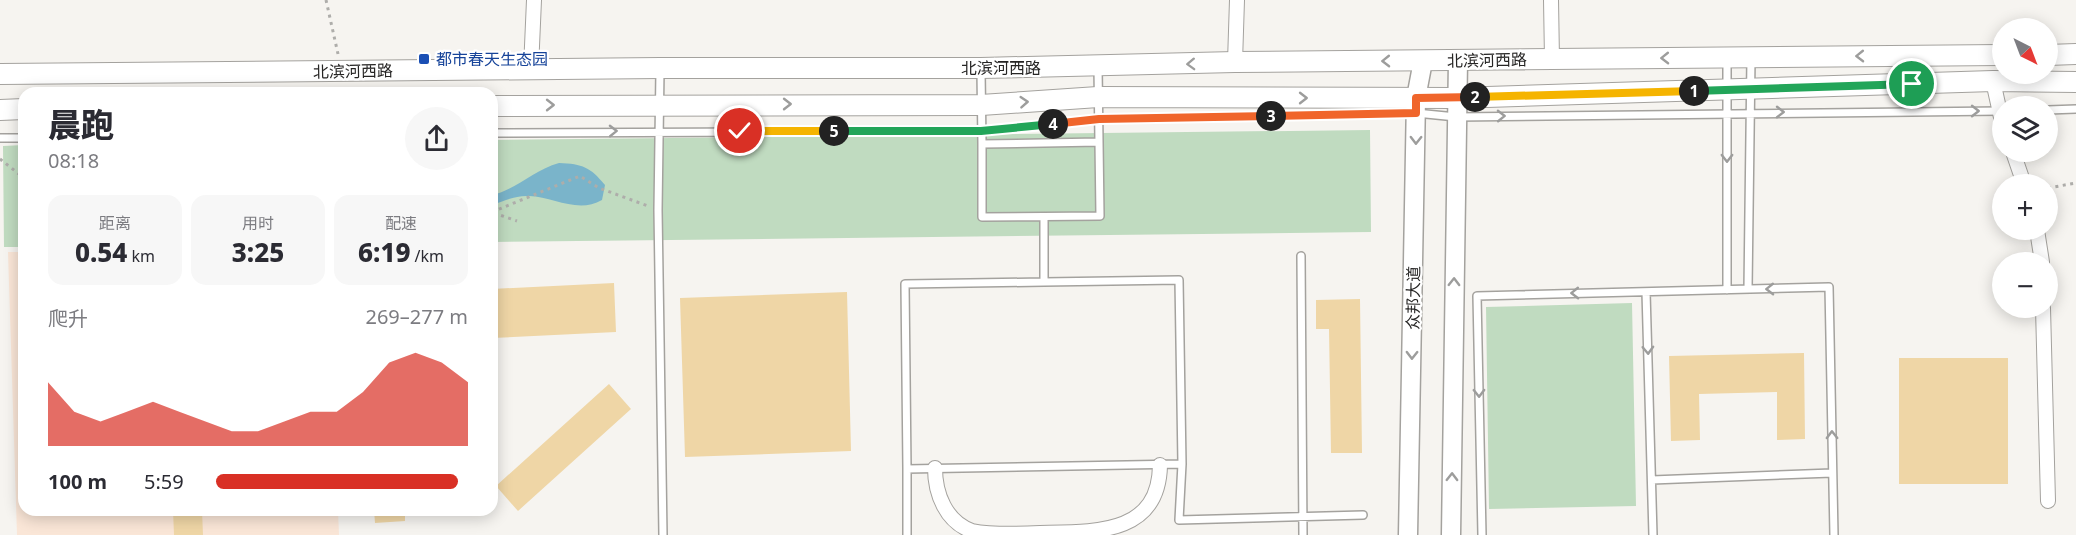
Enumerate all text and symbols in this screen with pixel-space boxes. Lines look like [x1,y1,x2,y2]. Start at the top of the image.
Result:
north arrow [1992,18,2058,84]
map controls [1992,18,2058,318]
place label: 都市春天生态园 [436,48,548,70]
street label: 北滨河西路 [1447,48,1527,72]
one-way arrow [1856,50,1865,62]
marker: 都市春天生态园 [417,52,431,66]
one-way arrow [1661,52,1670,64]
one-way arrow [1382,55,1391,67]
street label: 北滨河西路 [961,57,1041,79]
one-way arrow [1187,57,1196,70]
pin [1886,58,1937,109]
street label: 北滨河西路 [313,59,393,83]
icon: arrive [1895,67,1928,100]
pin: 1 [1679,76,1709,106]
text: 1 [1689,80,1699,102]
pin: 2 [1460,82,1490,112]
text: 2 [1470,86,1480,108]
one-way arrow [1299,92,1308,104]
one-way arrow [1020,96,1029,109]
button: layers [1992,96,2058,162]
one-way arrow [783,98,792,110]
one-way arrow [546,99,555,111]
pin: 3 [1256,101,1286,131]
text: 晨跑 [48,102,114,147]
pin [714,105,765,156]
text: 3 [1266,105,1276,127]
one-way arrow [1970,105,1979,118]
one-way arrow [1775,106,1784,118]
button: share [405,107,468,170]
pin: 4 [1038,109,1068,139]
one-way arrow [1496,110,1505,122]
text: 4 [1048,113,1058,135]
icon: check [723,114,756,147]
pin: 5 [819,116,849,146]
text: 5 [829,120,839,142]
one-way arrow [609,125,618,137]
one-way arrow [1410,135,1422,144]
text: 08:18 [48,147,99,174]
one-way arrow [1721,154,1733,163]
button: + [1992,174,2058,240]
text: 距离 [99,212,131,234]
text: 用时 [242,212,274,234]
text: 配速 [385,212,417,234]
text: 0.54 [75,234,127,270]
text: 3:25 [232,234,284,270]
text: 6:19 [358,234,410,270]
text: km [127,245,155,267]
text: /km [410,245,444,267]
button: − [1992,252,2058,318]
street label: 众邦大道 [1401,266,1425,330]
one-way arrow [1448,277,1460,286]
one-way arrow [1766,283,1775,295]
one-way arrow [1571,287,1580,300]
text: 269–277 m [365,303,468,330]
text: 爬升 [48,305,88,332]
one-way arrow [1642,346,1654,355]
one-way arrow [1406,351,1418,360]
one-way arrow [1473,388,1485,397]
one-way arrow [1825,430,1838,439]
text: 100 m [48,468,107,495]
text: 5:59 [144,468,184,495]
one-way arrow [1446,472,1458,481]

